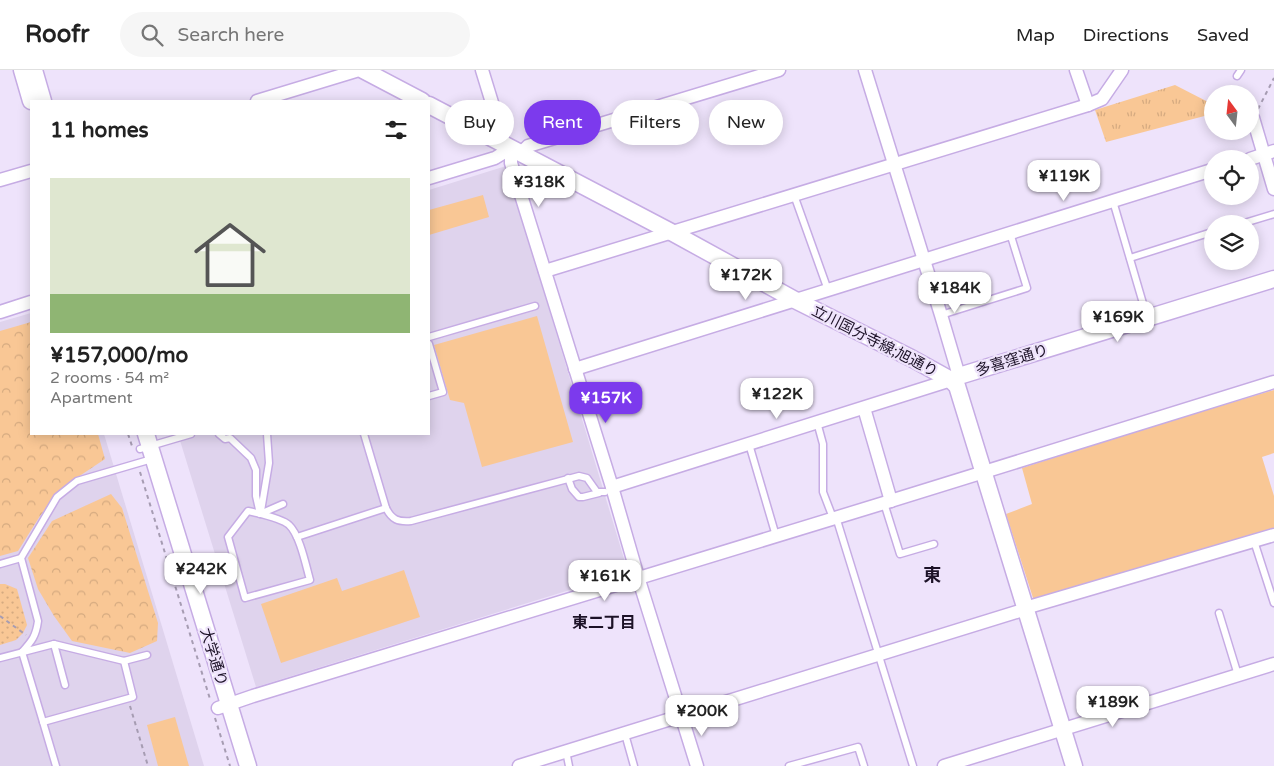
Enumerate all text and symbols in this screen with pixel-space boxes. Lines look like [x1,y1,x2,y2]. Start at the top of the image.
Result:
search box [120,12,470,57]
text: Roofr [25,20,90,49]
icon: search [138,21,166,49]
text: Search here [178,24,284,46]
text: Map [1016,24,1055,46]
text: Directions [1083,24,1169,46]
text: Saved [1197,24,1249,46]
north arrow [1204,85,1259,140]
map controls [1204,85,1259,270]
chip: Buy [445,100,514,145]
chip: Rent [524,100,601,145]
chip: Filters [611,100,699,145]
chip: New [709,100,783,145]
icon: filters [382,116,410,144]
text: 11 homes [50,118,149,143]
button: locate [1204,150,1259,205]
pin: ¥119K [1029,160,1099,202]
pin: ¥318K [504,166,574,208]
text: ¥119K [1038,166,1090,186]
text: ¥318K [513,172,565,192]
icon: home [185,210,275,300]
button: layers [1204,215,1259,270]
pin: ¥172K [711,258,781,301]
text: ¥172K [720,265,772,285]
pin: ¥184K [920,272,990,314]
text: ¥184K [929,278,981,298]
pin: ¥169K [1083,300,1153,343]
street label: 立川国分寺線;旭通り [809,301,941,381]
text: ¥169K [1092,307,1144,327]
street label: 多喜窪通り [973,340,1051,380]
text: ¥157,000/mo [50,343,188,368]
text: 2 rooms · 54 m² [50,368,169,388]
pin: ¥122K [742,378,812,420]
pin: ¥157K [571,382,641,424]
text: ¥122K [751,384,803,404]
text: Apartment [50,388,133,408]
text: ¥157K [580,388,632,408]
pin: ¥242K [166,552,236,595]
text: ¥242K [175,559,227,579]
pin: ¥161K [570,560,640,602]
district label: 東 [923,564,941,586]
text: ¥161K [579,566,631,586]
district label: 東二丁目 [572,613,636,633]
street label: 大学通り [197,626,231,688]
pin: ¥189K [1078,686,1148,728]
text: ¥189K [1087,692,1139,712]
pin: ¥200K [667,694,737,737]
text: ¥200K [676,701,728,721]

